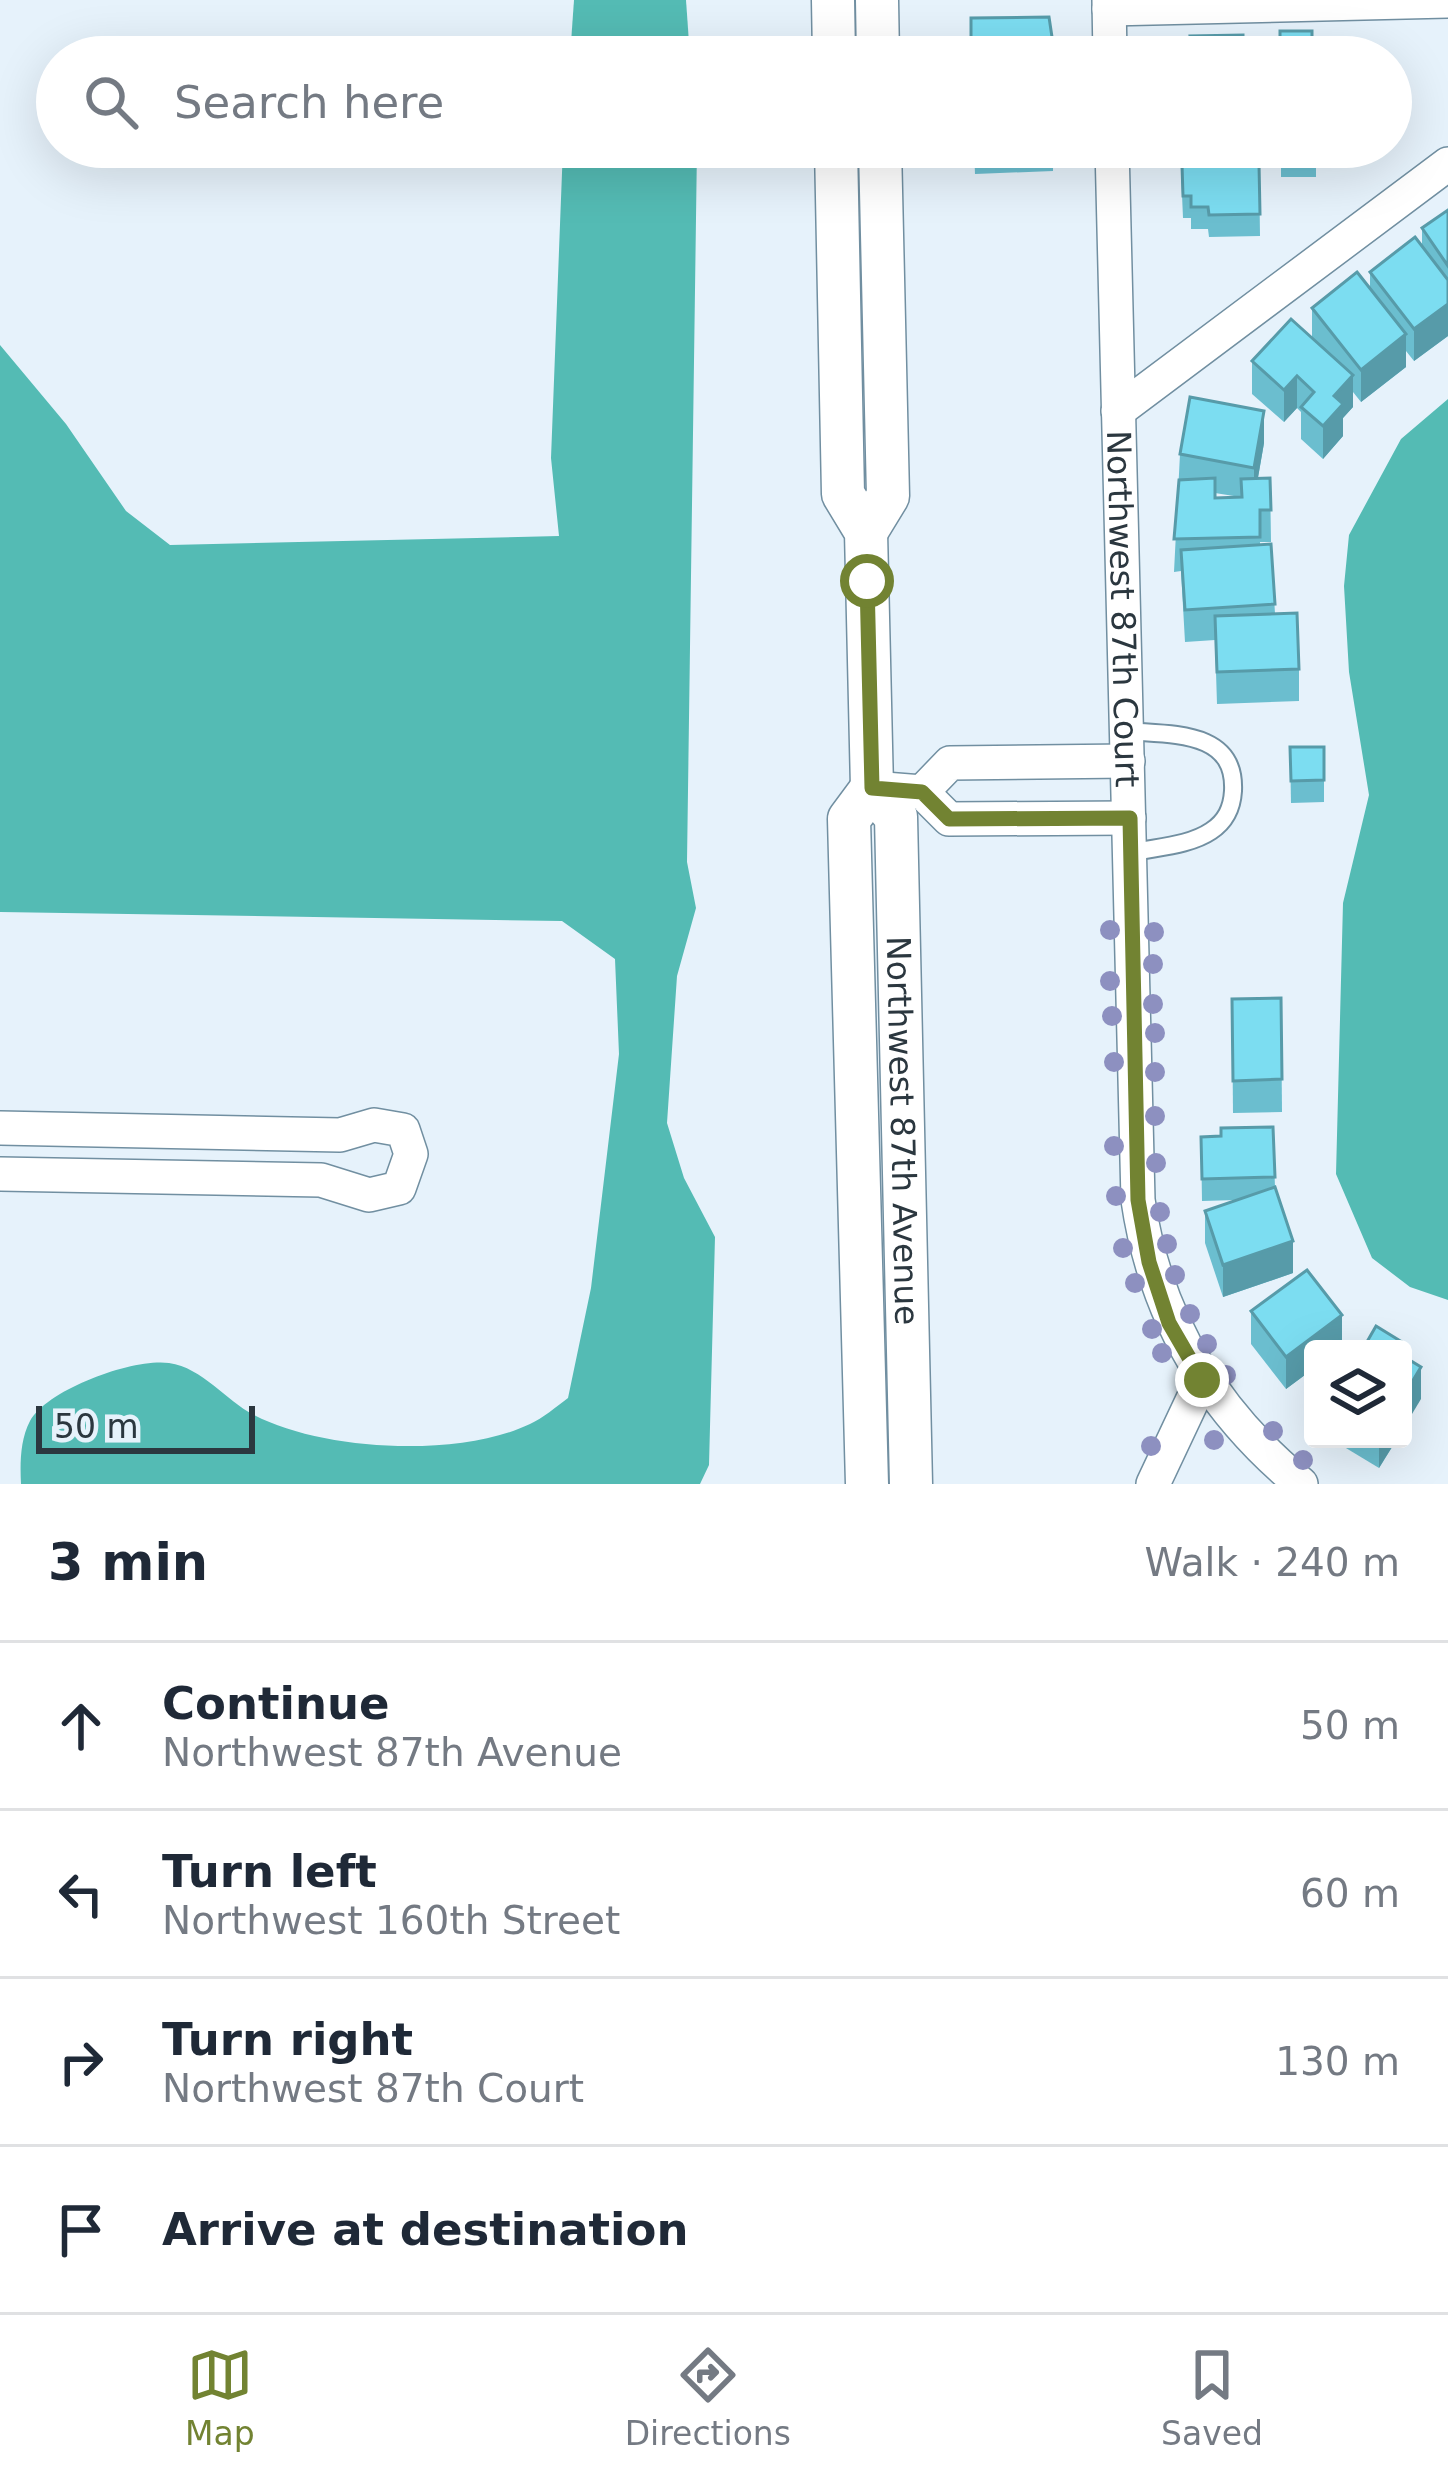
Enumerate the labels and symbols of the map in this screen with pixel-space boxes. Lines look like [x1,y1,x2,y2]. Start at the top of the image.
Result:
street label: Northwest 87th Court [1099,430,1147,788]
route start [840,554,894,608]
street label: Northwest 87th Avenue [879,936,926,1326]
route end [1175,1353,1229,1407]
scale bar [36,1400,255,1453]

